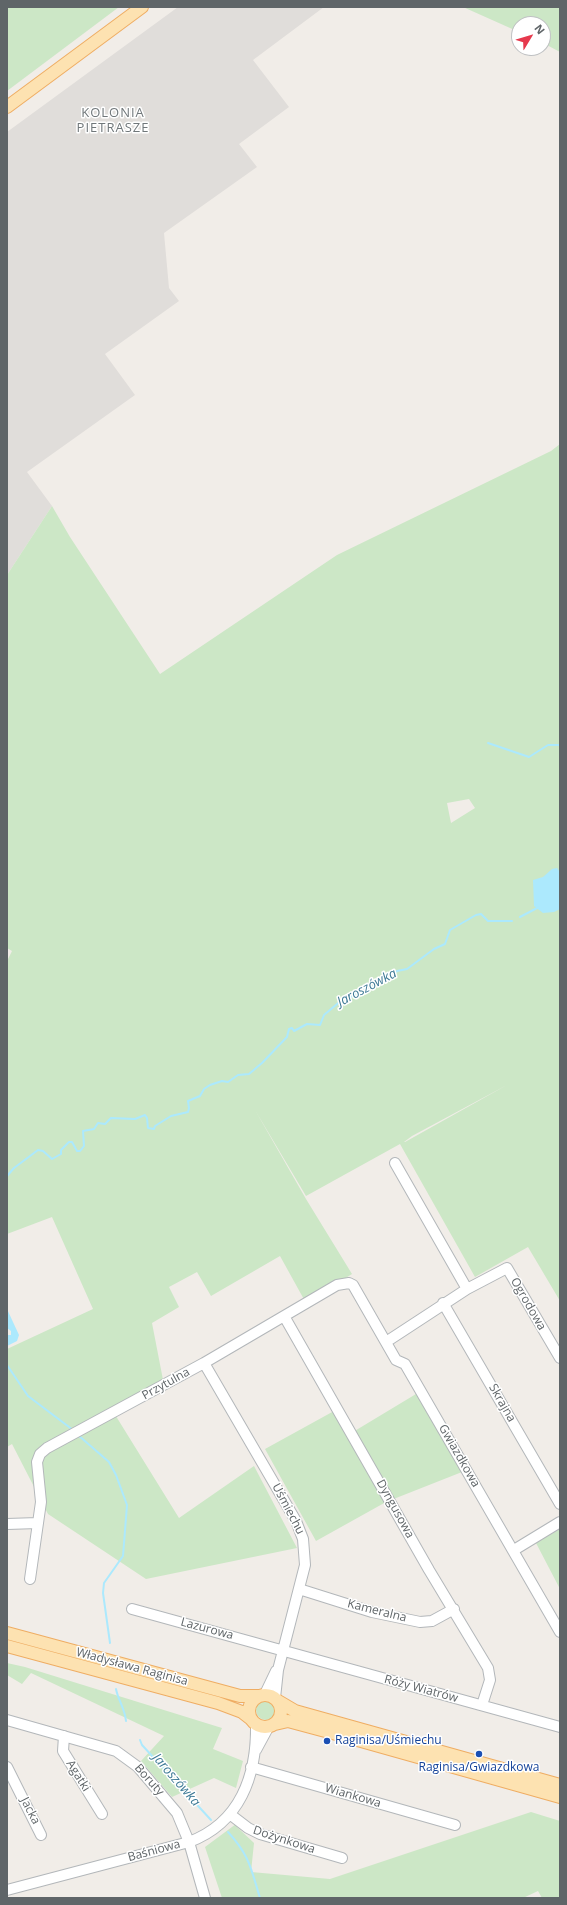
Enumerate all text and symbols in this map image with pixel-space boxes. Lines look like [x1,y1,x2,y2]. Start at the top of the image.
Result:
north arrow [511,16,551,56]
text: N [531,21,549,37]
district label: KOLONIA PIETRASZE [77,105,149,136]
water label: Jaroszówka [335,966,399,1010]
street label: Ogrodowa [507,1275,549,1333]
street label: Przytulna [140,1365,192,1403]
street label: Skrajna [485,1381,519,1425]
street label: Gwiazdkowa [435,1422,483,1490]
street label: Dyngusowa [373,1477,417,1541]
street label: Uśmiechu [269,1481,307,1537]
street label: Kameralna [346,1597,408,1625]
street label: Lazurowa [179,1615,235,1643]
street label: Władysława Raginisa [75,1645,189,1689]
street label: Róży Wiatrów [383,1672,459,1706]
place label: Raginisa/Uśmiechu [335,1734,442,1748]
marker: Raginisa/Uśmiechu [322,1736,332,1746]
marker: Raginisa/Gwiazdkowa [474,1749,484,1759]
water label: Jaroszówka [149,1750,203,1810]
street label: Agatki [63,1758,93,1794]
street label: Boruty [131,1761,167,1799]
place label: Raginisa/Gwiazdkowa [419,1761,539,1775]
street label: Wiankowa [323,1781,383,1811]
street label: Jacka [17,1795,43,1827]
street label: Dożynkowa [251,1823,317,1857]
street label: Baśniowa [126,1837,182,1865]

